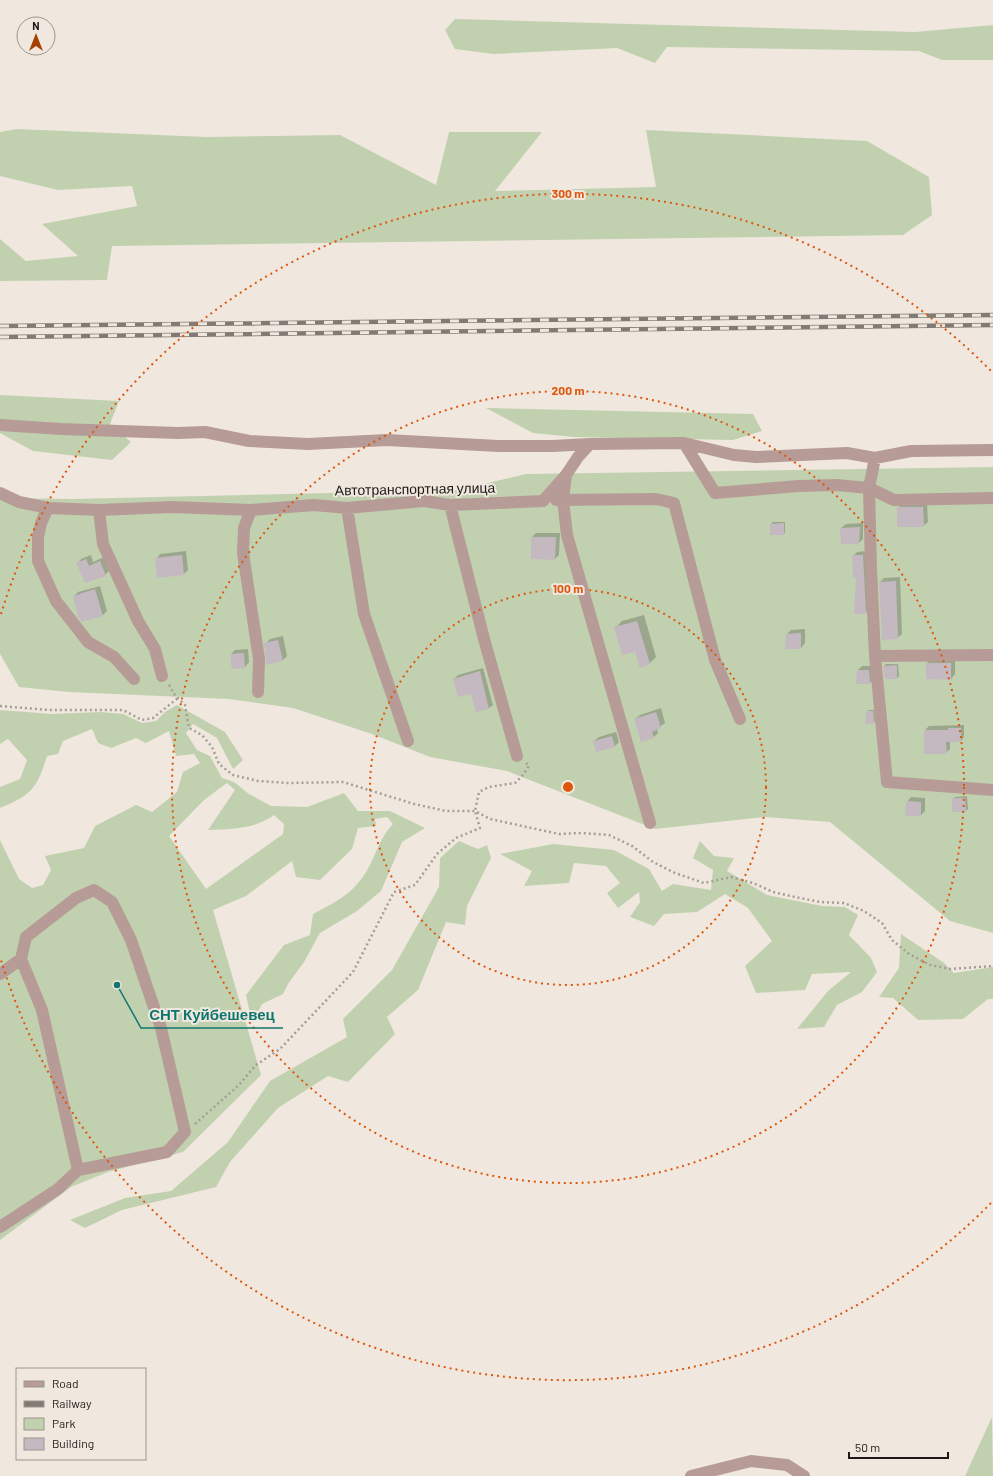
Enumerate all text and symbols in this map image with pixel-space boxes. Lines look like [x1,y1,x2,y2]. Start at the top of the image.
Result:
north arrow [16,16,56,56]
text: N [32,19,40,32]
text: 300 m [552,186,584,200]
text: 200 m [552,383,584,397]
street label: Автотранспортная улица [335,479,496,498]
text: 100 m [553,581,583,595]
centre of rings [561,780,575,794]
callout: СНТ Куйбешевец [141,1001,283,1028]
text: СНТ Куйбешевец [149,1005,276,1023]
legend [16,1368,146,1460]
text: Road [52,1376,79,1390]
text: Railway [52,1396,92,1410]
text: Park [52,1416,76,1430]
scale bar [849,1434,948,1460]
text: Building [52,1436,94,1450]
text: 50 m [855,1440,880,1454]

